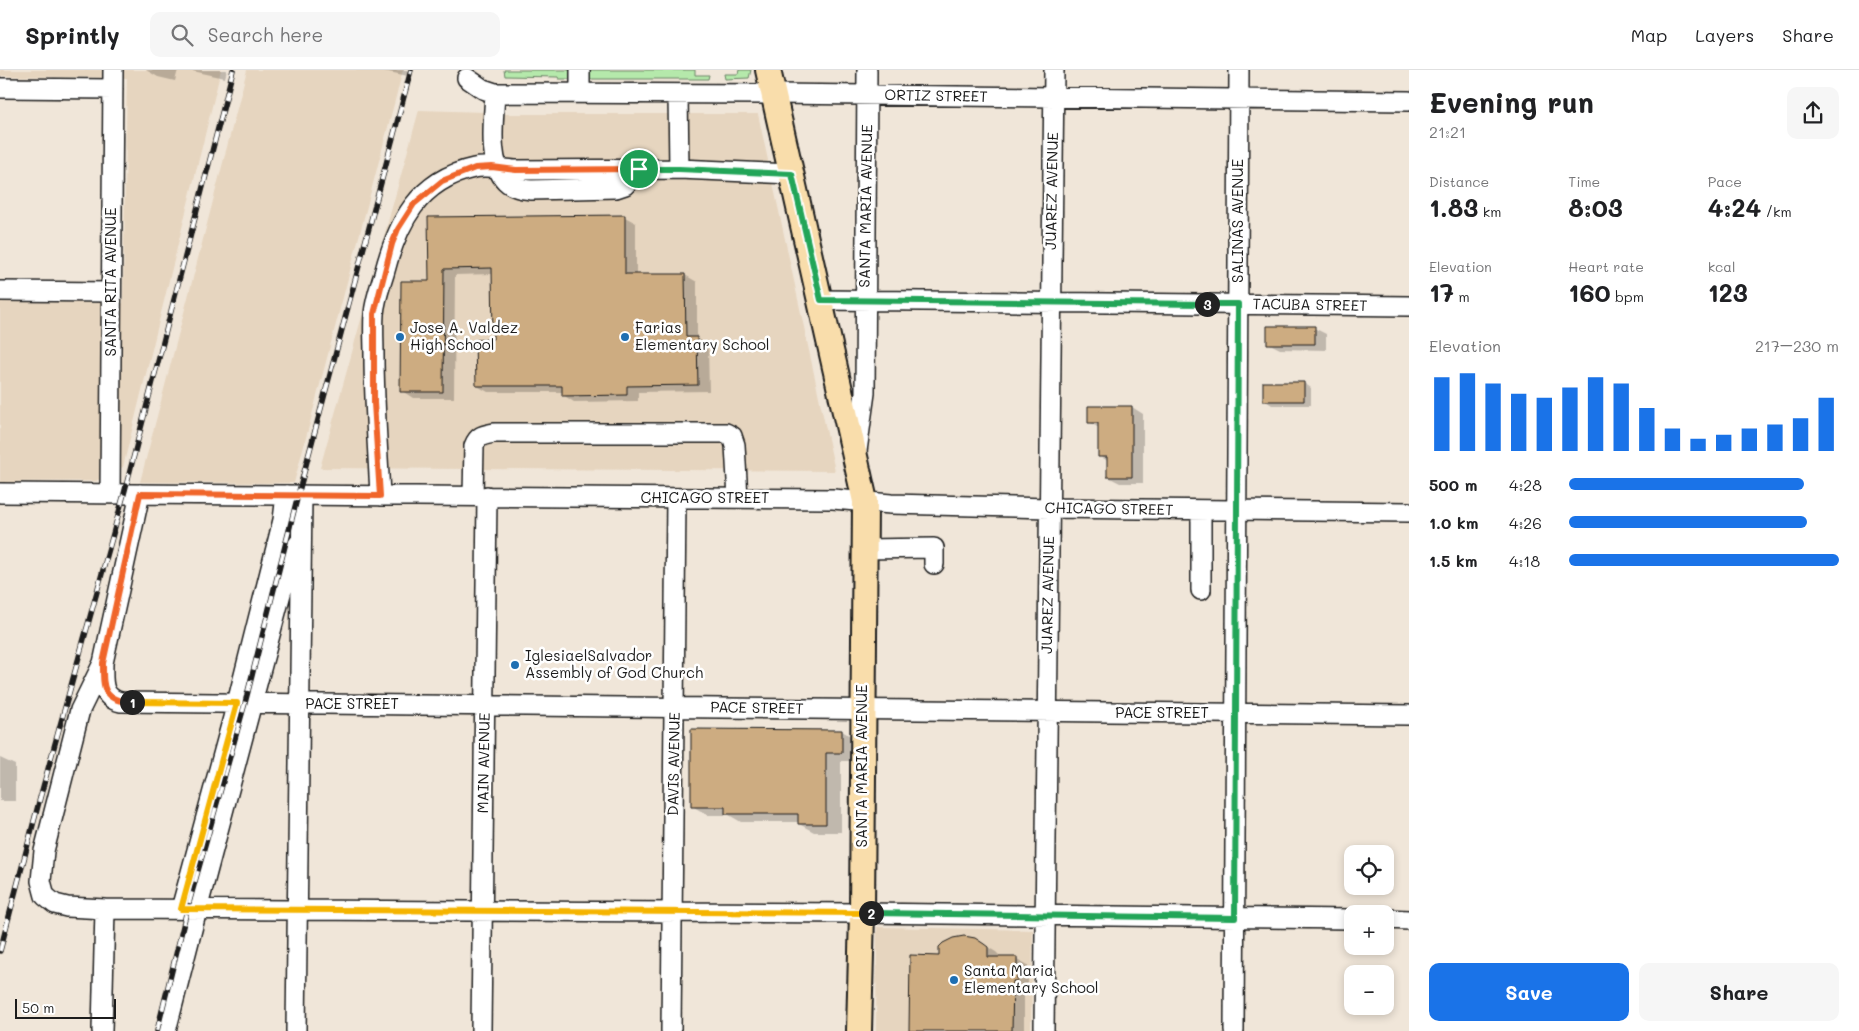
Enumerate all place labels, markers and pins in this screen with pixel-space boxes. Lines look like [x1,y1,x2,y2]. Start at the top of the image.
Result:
pin [618,148,660,190]
pin: 3 [1194,292,1220,316]
place label: Jose A. Valdez High School [410,317,518,354]
place label: Farias Elementary School [635,317,770,354]
marker: Jose A. Valdez High School [394,331,406,343]
marker: Farias Elementary School [619,331,631,343]
place label: IglesiaelSalvador Assembly of God Church [525,645,703,682]
marker: IglesiaelSalvador Assembly of God Church [509,659,521,671]
pin: 1 [120,690,144,714]
pin: 2 [858,900,884,926]
place label: Santa Maria Elementary School [964,960,1099,997]
marker: Santa Maria Elementary School [948,974,960,986]

